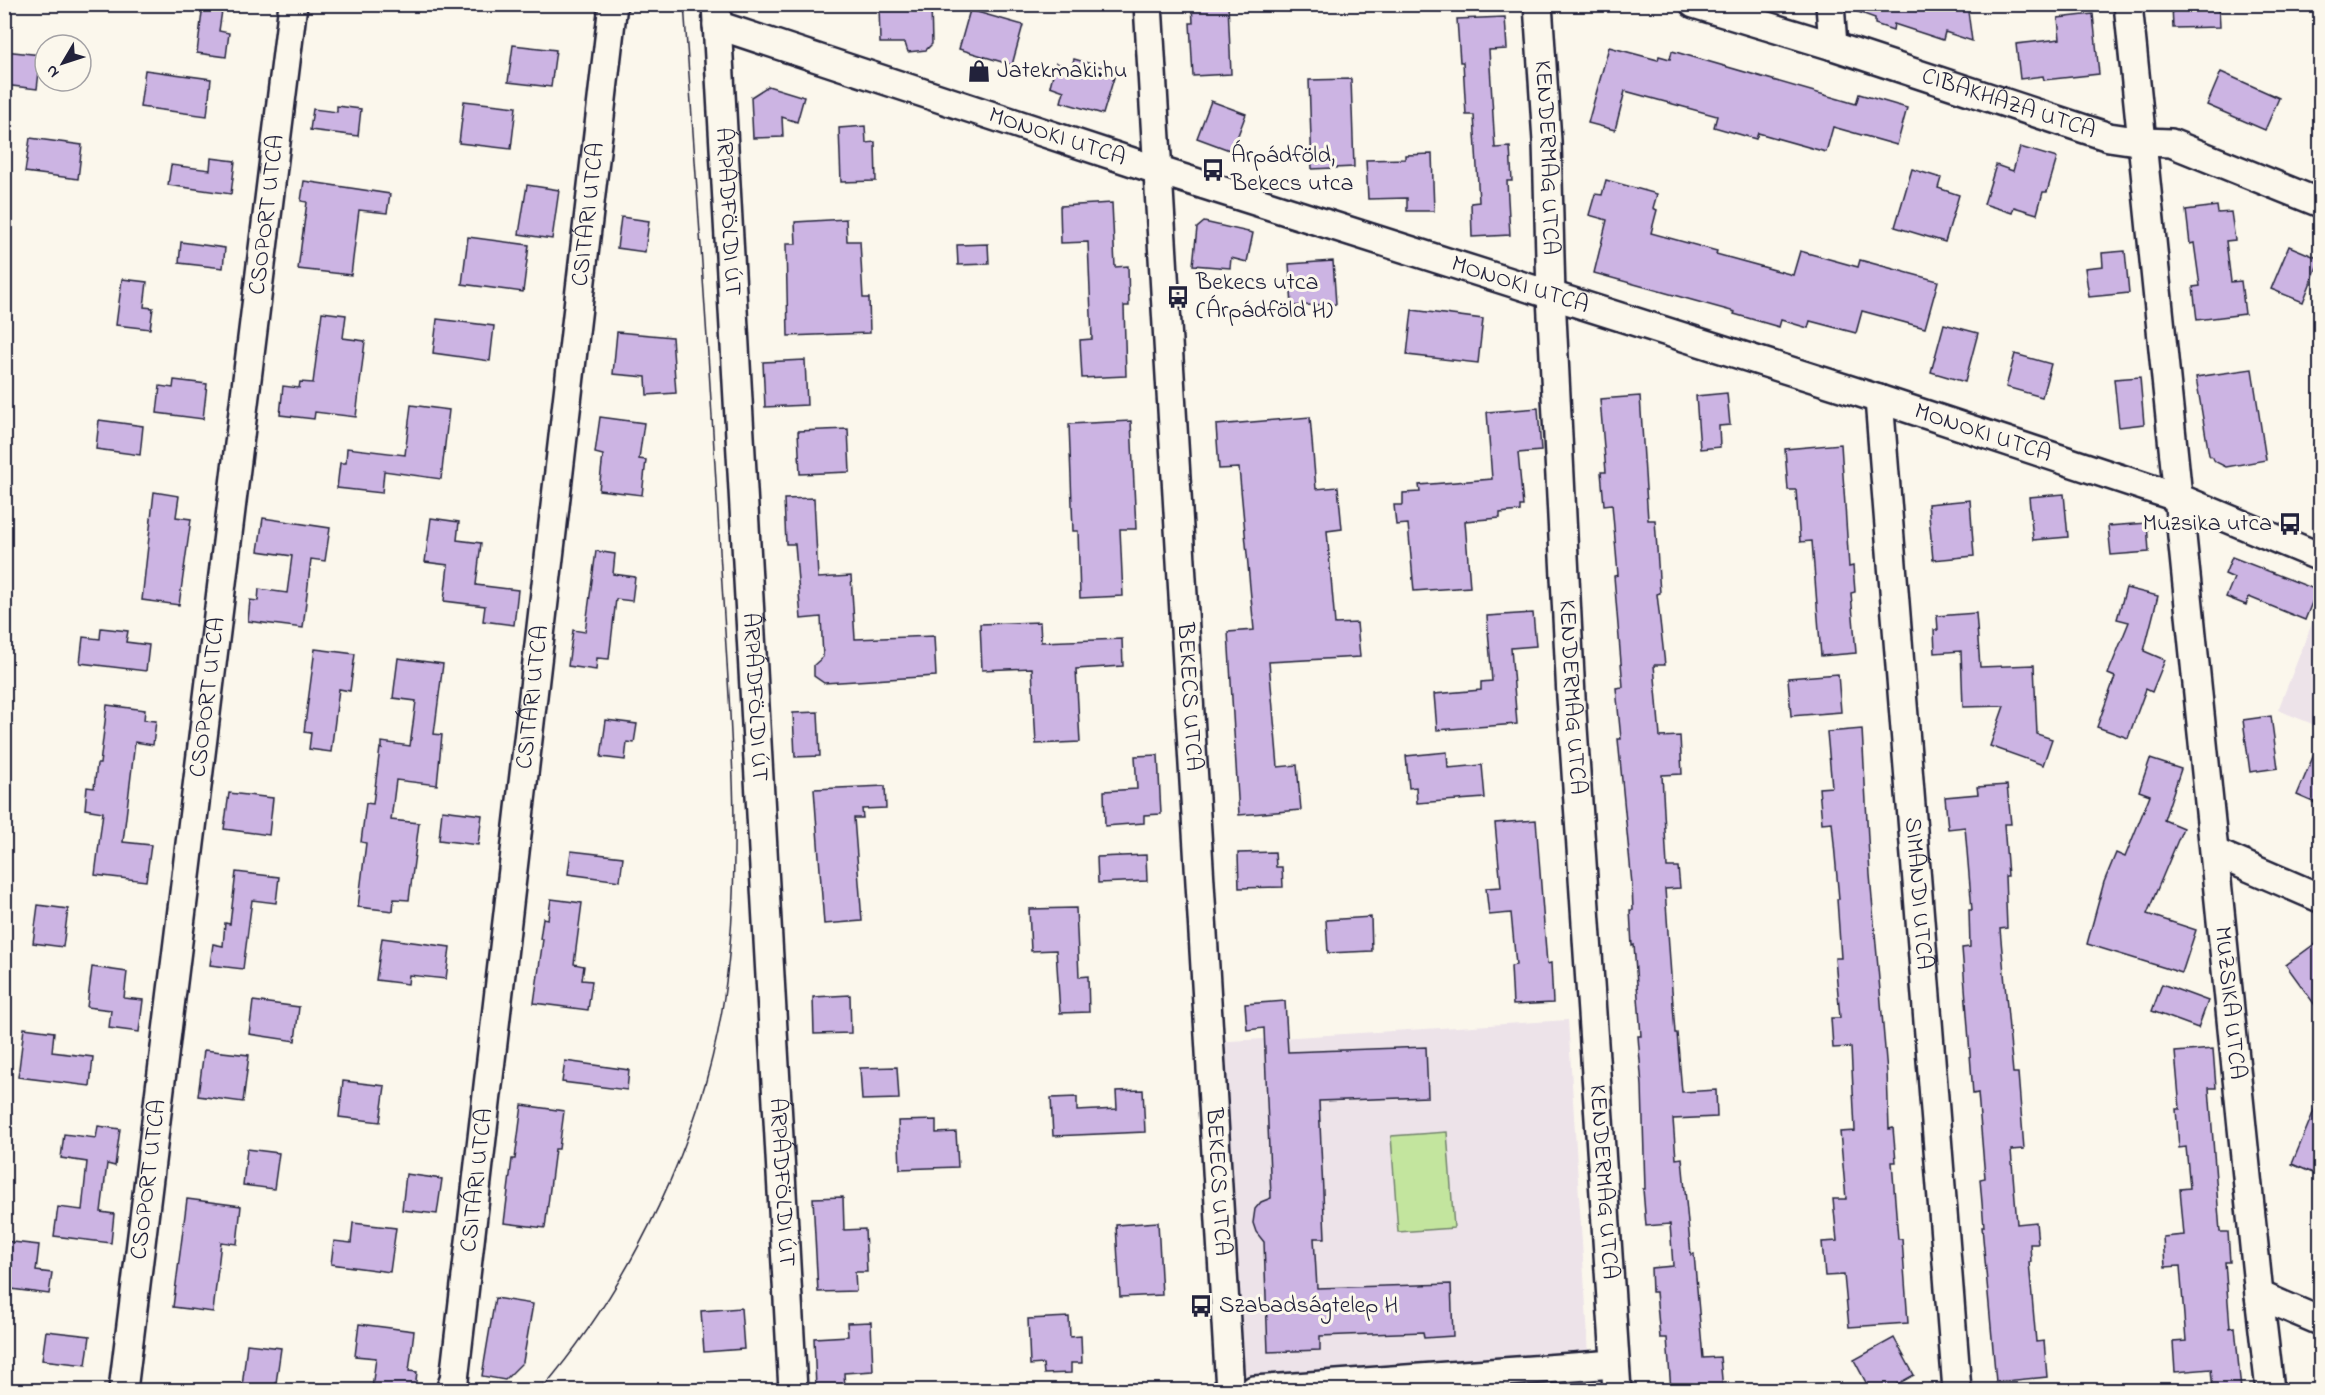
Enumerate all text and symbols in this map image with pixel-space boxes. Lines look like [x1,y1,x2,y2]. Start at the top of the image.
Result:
north arrow [33,33,93,93]
place label: Jatekmaki.hu [997,54,1127,89]
shop icon: Jatekmaki.hu [966,58,992,84]
text: N [40,59,66,83]
street label: KENDERMAG UTCA [1524,59,1567,256]
street label: CIBAKHÁZA UTCA [1917,59,2100,149]
street label: MONOKI UTCA [984,98,1130,176]
street label: ÁRPÁDFÖLDI ÚT [705,126,750,297]
street label: CSOPORT UTCA [240,133,294,297]
place label: Árpádföld, Bekecs utca [1230,139,1353,202]
street label: CSITÁRI UTCA [563,141,614,288]
bus stop icon: Árpádföld, Bekecs utca [1200,157,1226,183]
street label: MONOKI UTCA [1447,247,1593,323]
place label: Bekecs utca (Árpádföld H) [1195,266,1333,329]
bus stop icon: Bekecs utca (Árpádföld H) [1165,284,1191,310]
street label: MONOKI UTCA [1910,394,2056,472]
place label: Muzsika utca [2142,507,2272,542]
bus stop icon: Muzsika utca [2277,511,2303,537]
street label: KENDERMAG UTCA [1549,599,1595,796]
street label: ÁRPÁDFÖLDI ÚT [732,612,777,783]
street label: CSOPORT UTCA [181,615,235,779]
street label: BEKECS UTCA [1167,621,1211,772]
street label: CSITÁRI UTCA [507,623,559,771]
street label: SIMÁNDI UTCA [1894,816,1941,971]
street label: MUZSIKA UTCA [2204,925,2255,1081]
street label: KENDERMAG UTCA [1579,1084,1627,1281]
street label: CSOPORT UTCA [122,1097,176,1262]
street label: ÁRPÁDFÖLDI ÚT [759,1097,804,1268]
street label: CSITÁRI UTCA [451,1106,503,1254]
street label: BEKECS UTCA [1196,1106,1240,1257]
place label: Szabadságtelep H [1219,1289,1398,1324]
bus stop icon: Szabadságtelep H [1188,1293,1214,1319]

